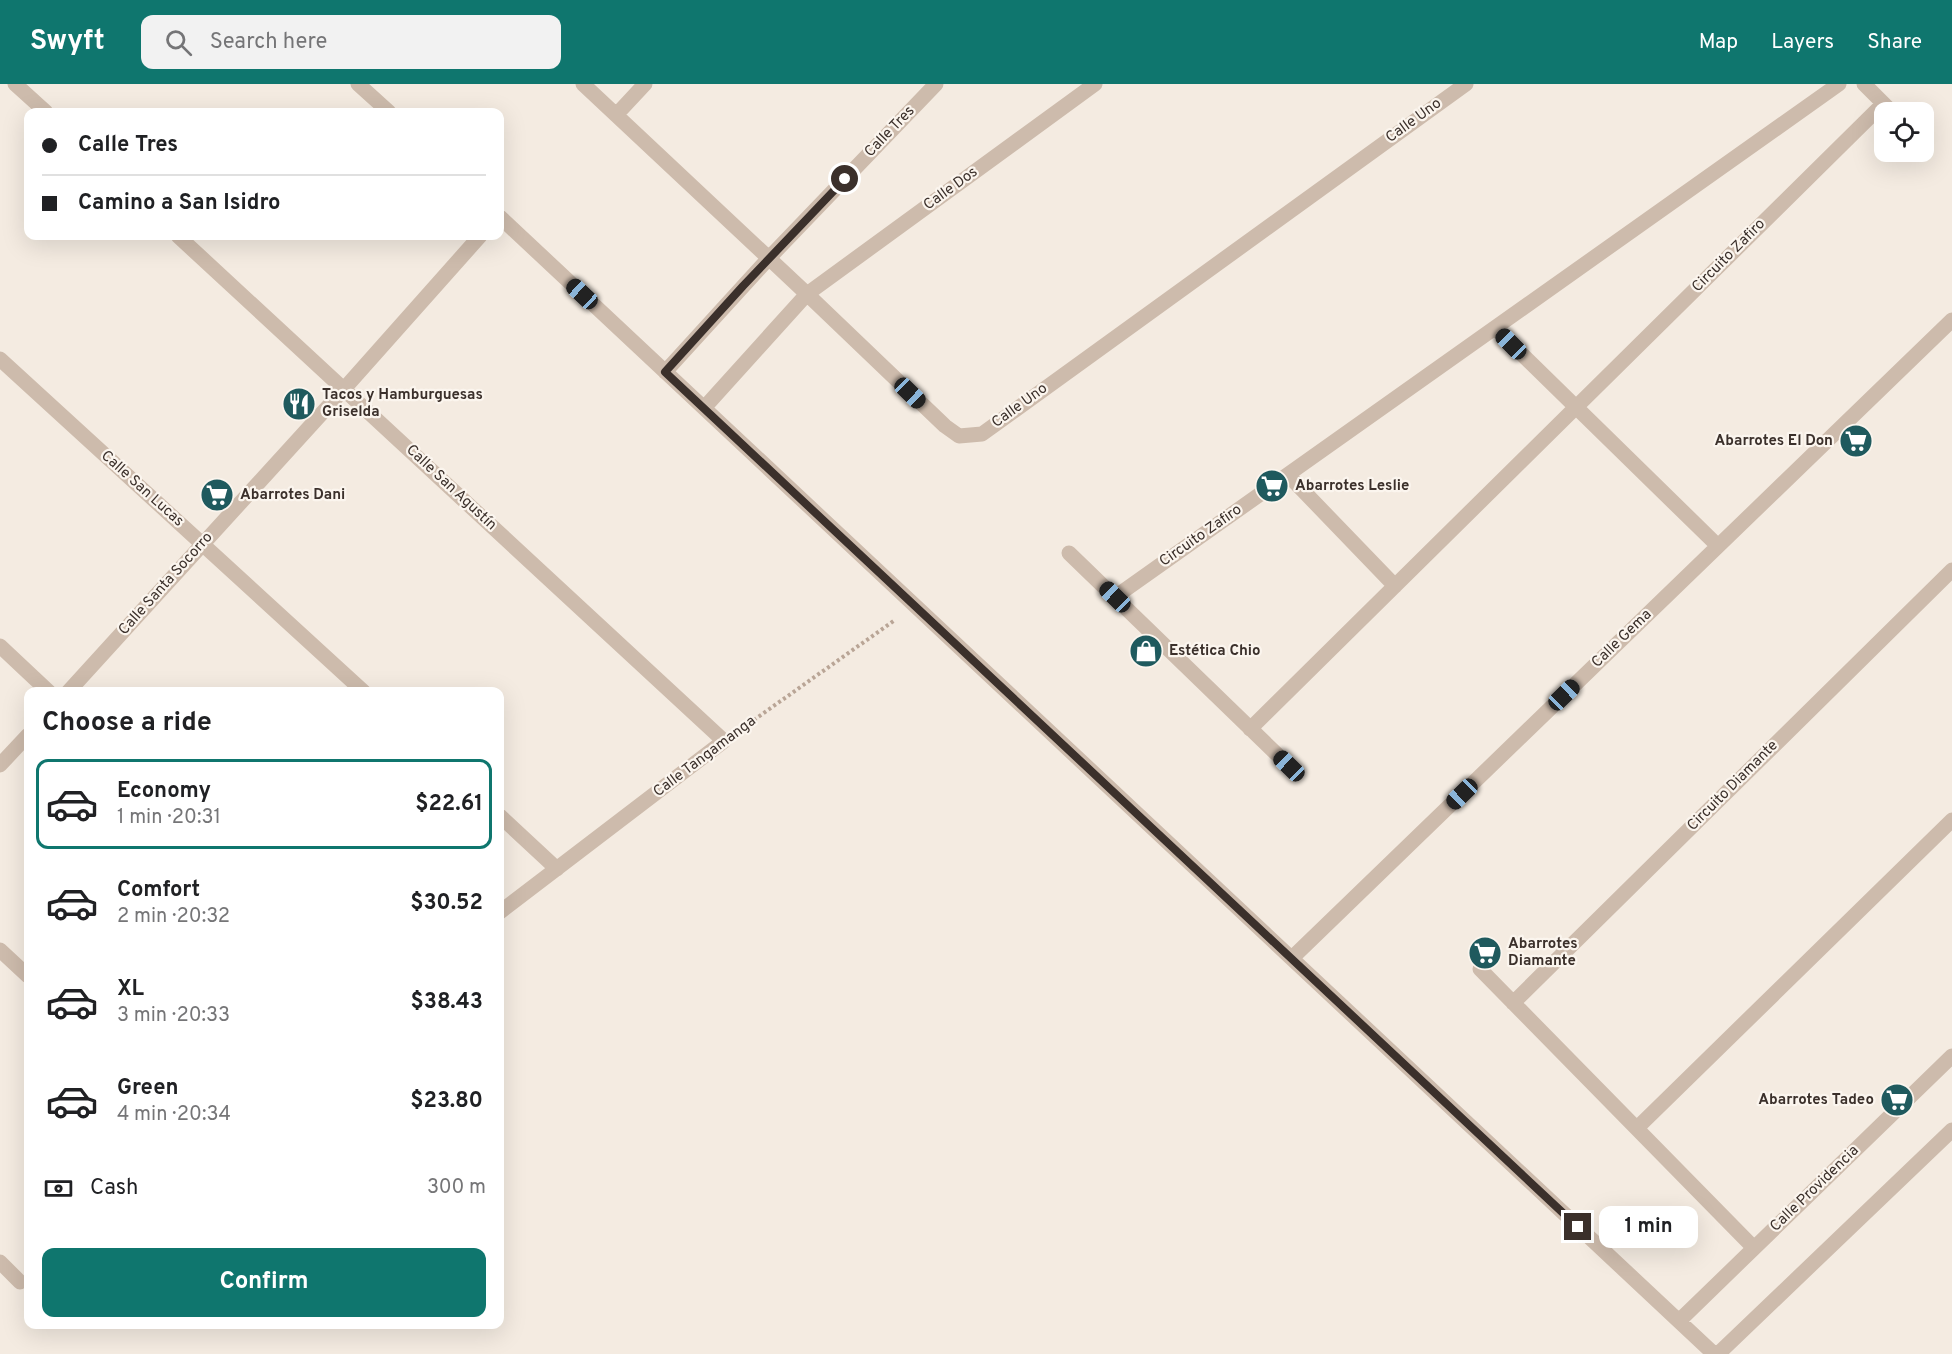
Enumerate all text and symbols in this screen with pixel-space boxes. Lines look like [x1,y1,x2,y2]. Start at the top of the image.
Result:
search box [141,15,561,69]
text: Swyft [30,24,105,60]
icon: search [162,26,195,59]
text: Search here [210,29,327,56]
text: Map [1699,29,1738,56]
text: Layers [1771,29,1834,56]
text: Share [1867,29,1922,56]
street label: Calle Uno [1382,94,1446,148]
street label: Calle Tres [861,102,919,162]
map controls [1874,102,1934,162]
button: locate [1874,102,1934,162]
text: Calle Tres [78,132,178,159]
street label: Calle Dos [920,163,982,215]
route start [831,165,858,192]
text: Camino a San Isidro [78,190,281,217]
street label: Circuito Zafiro [1688,215,1770,297]
car [563,275,601,313]
car [1492,325,1530,363]
car [891,374,929,412]
street label: Calle Uno [988,379,1052,433]
restaurant icon: Tacos y Hamburguesas Griselda [281,386,317,422]
place label: Tacos y Hamburguesas Griselda [322,386,483,422]
supermarket icon: Abarrotes El Don [1838,423,1874,459]
place label: Abarrotes El Don [1715,432,1833,451]
street label: Calle San Agustín [402,441,500,535]
street label: Calle San Lucas [97,447,187,531]
supermarket icon: Abarrotes Leslie [1254,468,1290,504]
supermarket icon: Abarrotes Dani [199,477,235,513]
place label: Abarrotes Leslie [1295,477,1409,496]
place label: Abarrotes Dani [240,486,345,505]
street label: Circuito Zafiro [1156,501,1246,571]
street label: Calle Santa Socorro [115,529,217,639]
car [1096,578,1134,616]
street label: Calle Gema [1588,606,1656,672]
shop icon: Estética Chio [1128,633,1164,669]
place label: Estética Chio [1169,642,1261,661]
car [1545,676,1583,714]
text: Choose a ride [42,706,212,740]
street label: Calle Tangamanga [650,712,760,802]
street label: Circuito Diamante [1684,737,1782,835]
car [1270,747,1308,785]
car [1443,775,1481,813]
icon: car [45,777,99,831]
text: Economy [117,778,211,805]
text: $22.61 [415,791,483,818]
text: 1 min · 20:31 [117,805,221,831]
icon: car [45,876,99,930]
text: Comfort [117,877,200,904]
text: $30.52 [410,890,483,917]
text: 2 min · 20:32 [117,904,230,930]
supermarket icon: Abarrotes Diamante [1467,935,1503,971]
place label: Abarrotes Diamante [1508,935,1578,971]
icon: car [45,975,99,1029]
text: XL [117,976,144,1003]
text: $38.43 [411,989,483,1016]
text: 3 min · 20:33 [117,1003,230,1029]
icon: car [45,1074,99,1128]
text: Green [117,1075,179,1102]
supermarket icon: Abarrotes Tadeo [1879,1082,1915,1118]
text: $23.80 [410,1088,483,1115]
place label: Abarrotes Tadeo [1758,1091,1874,1110]
text: 4 min · 20:34 [117,1102,231,1128]
street label: Calle Providencia [1767,1142,1863,1236]
icon: cash [42,1172,75,1205]
text: Cash [90,1175,139,1202]
text: 300 m [427,1175,486,1201]
callout: 1 min [1599,1206,1698,1248]
route end [1564,1213,1591,1240]
text: 1 min [1624,1214,1673,1240]
button: Confirm [42,1248,486,1317]

